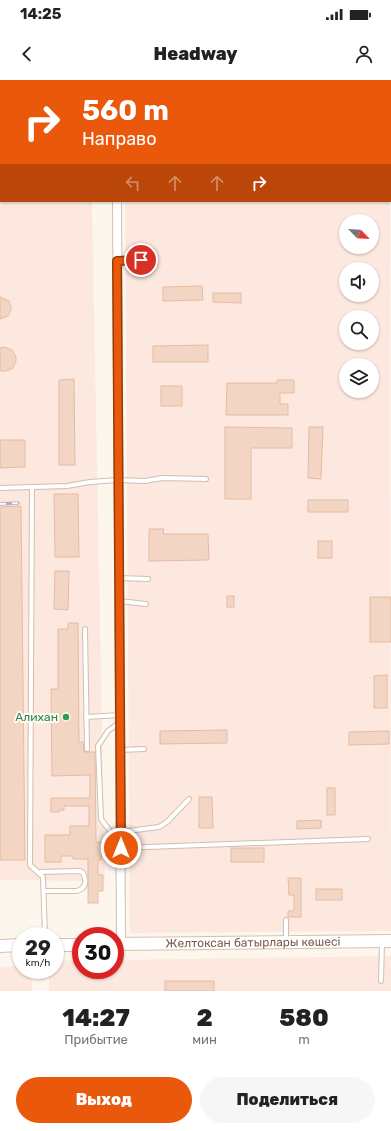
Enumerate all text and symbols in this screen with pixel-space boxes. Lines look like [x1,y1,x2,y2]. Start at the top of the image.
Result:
text: 14:25 [20,5,62,23]
icon: back [16,43,38,65]
text: Headway [154,43,237,65]
icon: person [353,43,375,65]
text: 560 m [82,94,169,127]
icon: right [16,96,68,148]
text: Направо [82,128,157,150]
icon: left [122,172,144,194]
icon: ahead [164,172,186,194]
icon: ahead [206,172,228,194]
icon: right [248,172,270,194]
north arrow [339,214,379,254]
map controls [339,214,379,398]
pin [124,243,158,277]
icon: arrive [130,249,152,271]
button: sound [339,262,379,302]
button: search [339,310,379,350]
button: layers [339,358,379,398]
place label: Алихан [15,710,58,724]
marker: Алихан [61,712,71,722]
position arrow [100,827,142,869]
speed limit sign: 30 [72,927,124,979]
street label: Желтоксан батырлары көшесі [165,935,341,950]
text: 29 [25,936,51,960]
text: km/h [26,957,50,969]
text: 14:27 [62,1004,130,1032]
text: 2 [196,1004,213,1032]
text: 580 [279,1004,329,1032]
text: Прибытие [64,1032,128,1047]
text: мин [192,1032,217,1047]
text: m [298,1032,310,1047]
button: Выход [16,1077,192,1123]
button: Поделиться [200,1077,375,1123]

